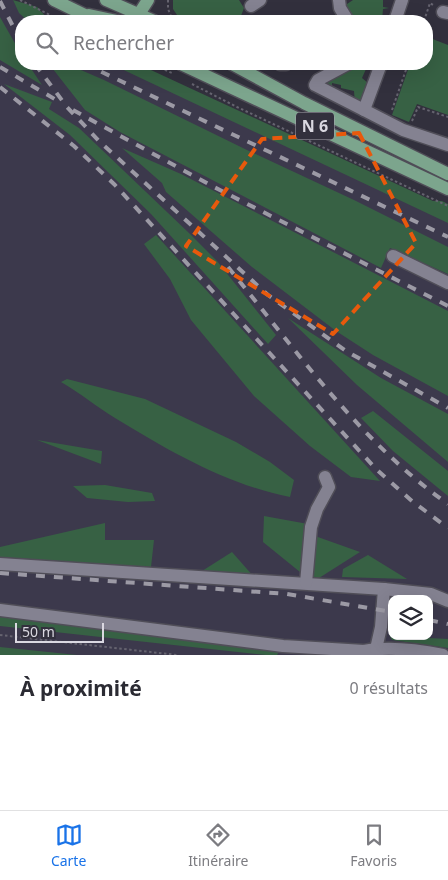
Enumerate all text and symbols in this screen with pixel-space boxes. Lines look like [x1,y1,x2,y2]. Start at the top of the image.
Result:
search box [15,15,433,70]
icon: search [33,29,61,57]
text: Rechercher [73,30,174,56]
road number: N 6 [296,112,334,140]
map controls [388,595,433,640]
button: layers [388,595,433,640]
scale bar [15,620,104,643]
text: 50 m [22,622,55,641]
text: À proximité [20,674,142,702]
text: 0 résultats [350,677,428,699]
tab: Carte [51,821,86,870]
tab: Itinéraire [188,821,248,870]
tab: Favoris [350,821,397,870]

